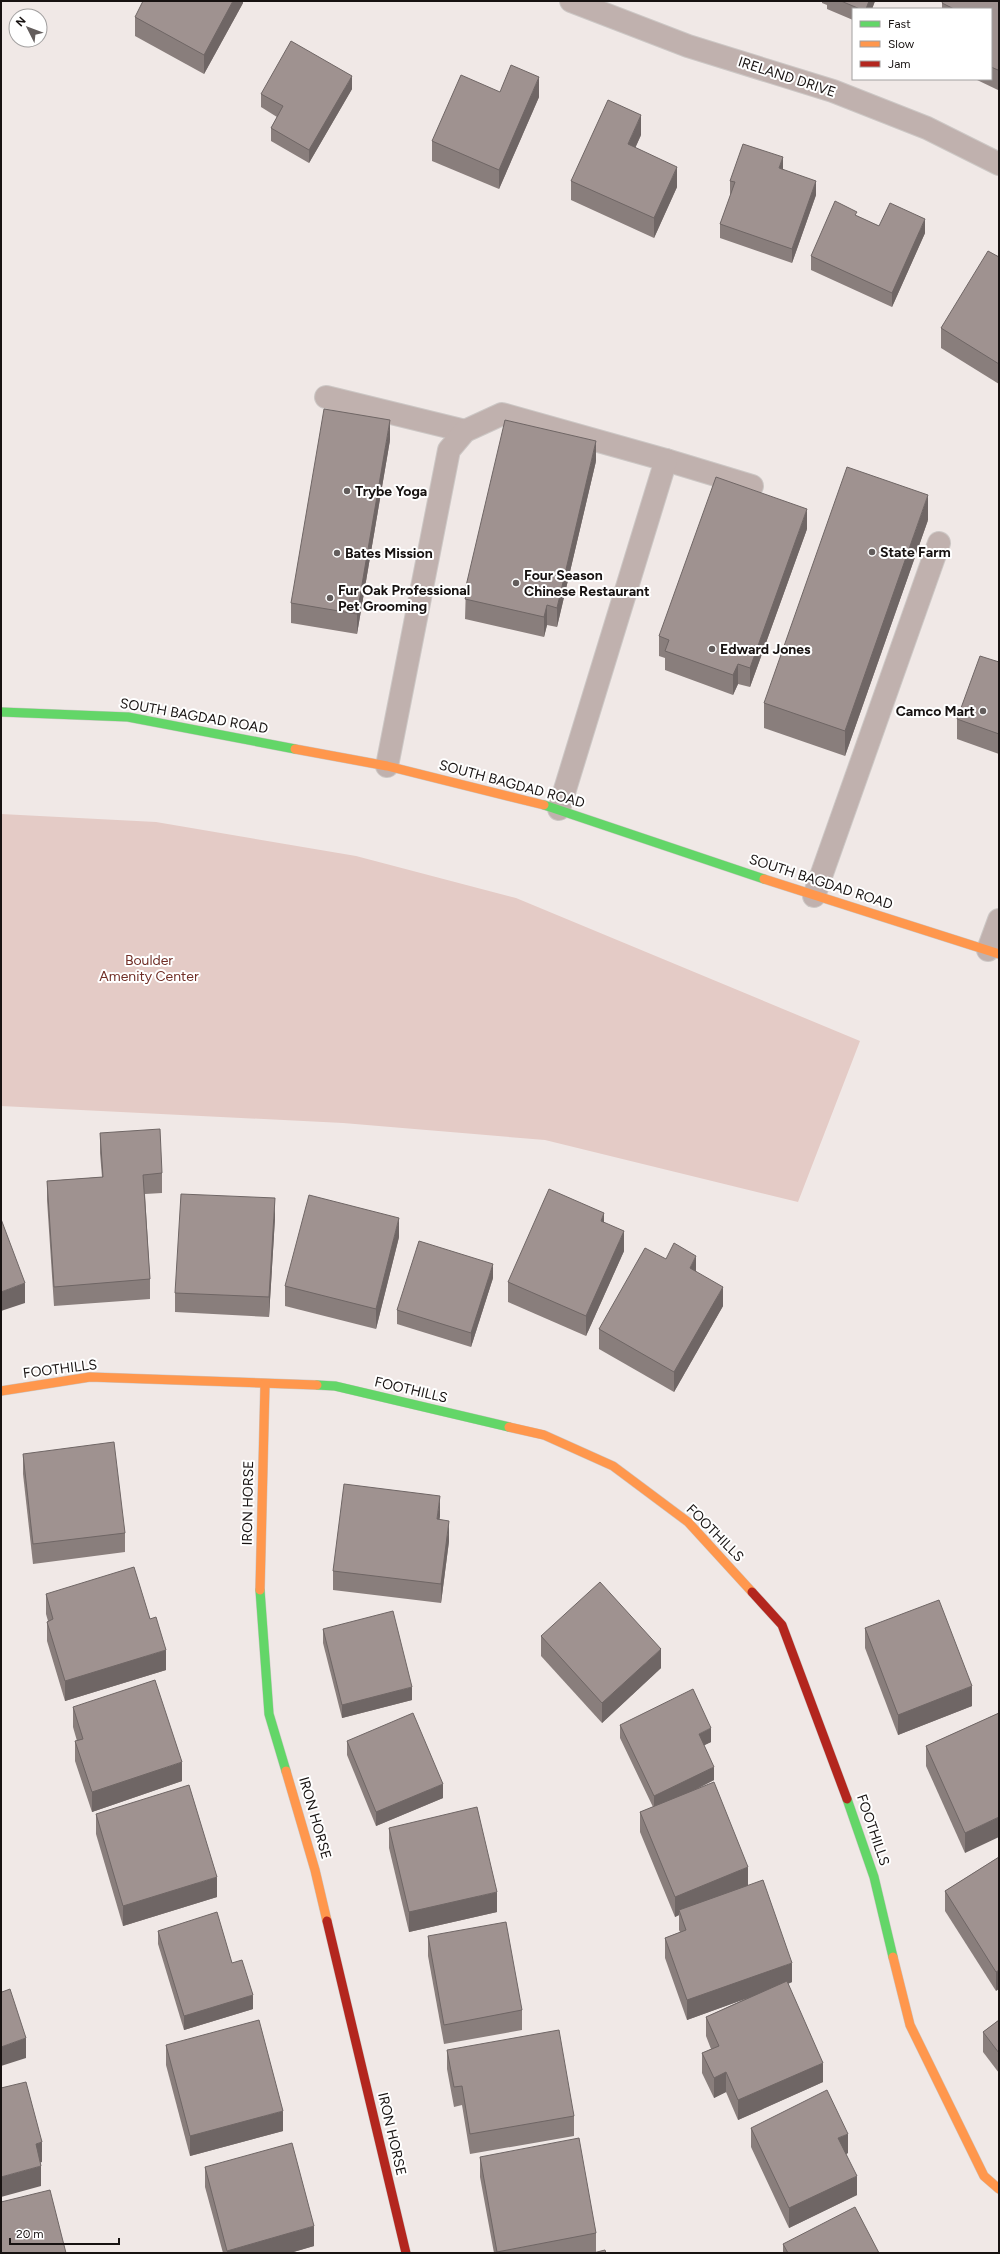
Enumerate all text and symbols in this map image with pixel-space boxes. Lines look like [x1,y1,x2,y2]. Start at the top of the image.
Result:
north arrow [8,8,48,48]
legend [852,8,992,80]
text: N [13,14,29,29]
text: Fast [888,17,911,31]
text: Slow [888,37,915,51]
street label: IRELAND DRIVE [736,53,838,101]
text: Jam [888,57,911,71]
place label: Trybe Yoga [355,483,427,500]
marker: Trybe Yoga [342,486,352,496]
place label: State Farm [880,544,951,561]
place label: Bates Mission [345,545,433,562]
marker: State Farm [867,547,877,557]
marker: Bates Mission [332,548,342,558]
place label: Four Season Chinese Restaurant [524,567,650,600]
marker: Four Season Chinese Restaurant [511,578,521,588]
place label: Fur Oak Professional Pet Grooming [338,582,470,615]
marker: Fur Oak Professional Pet Grooming [325,593,335,603]
place label: Edward Jones [720,641,811,658]
marker: Edward Jones [707,644,717,654]
street label: SOUTH BAGDAD ROAD [119,695,269,737]
place label: Camco Mart [896,703,975,720]
marker: Camco Mart [978,706,988,716]
street label: SOUTH BAGDAD ROAD [437,756,587,812]
street label: SOUTH BAGDAD ROAD [747,851,895,913]
park label: Boulder Amenity Center [99,952,199,985]
street label: FOOTHILLS [22,1356,98,1382]
street label: FOOTHILLS [373,1373,449,1407]
street label: IRON HORSE [239,1460,257,1546]
street label: FOOTHILLS [683,1501,747,1565]
street label: IRON HORSE [295,1775,335,1861]
street label: FOOTHILLS [853,1792,893,1868]
street label: IRON HORSE [374,2091,410,2177]
scale bar [10,2220,119,2246]
text: 20 m [16,2227,44,2241]

